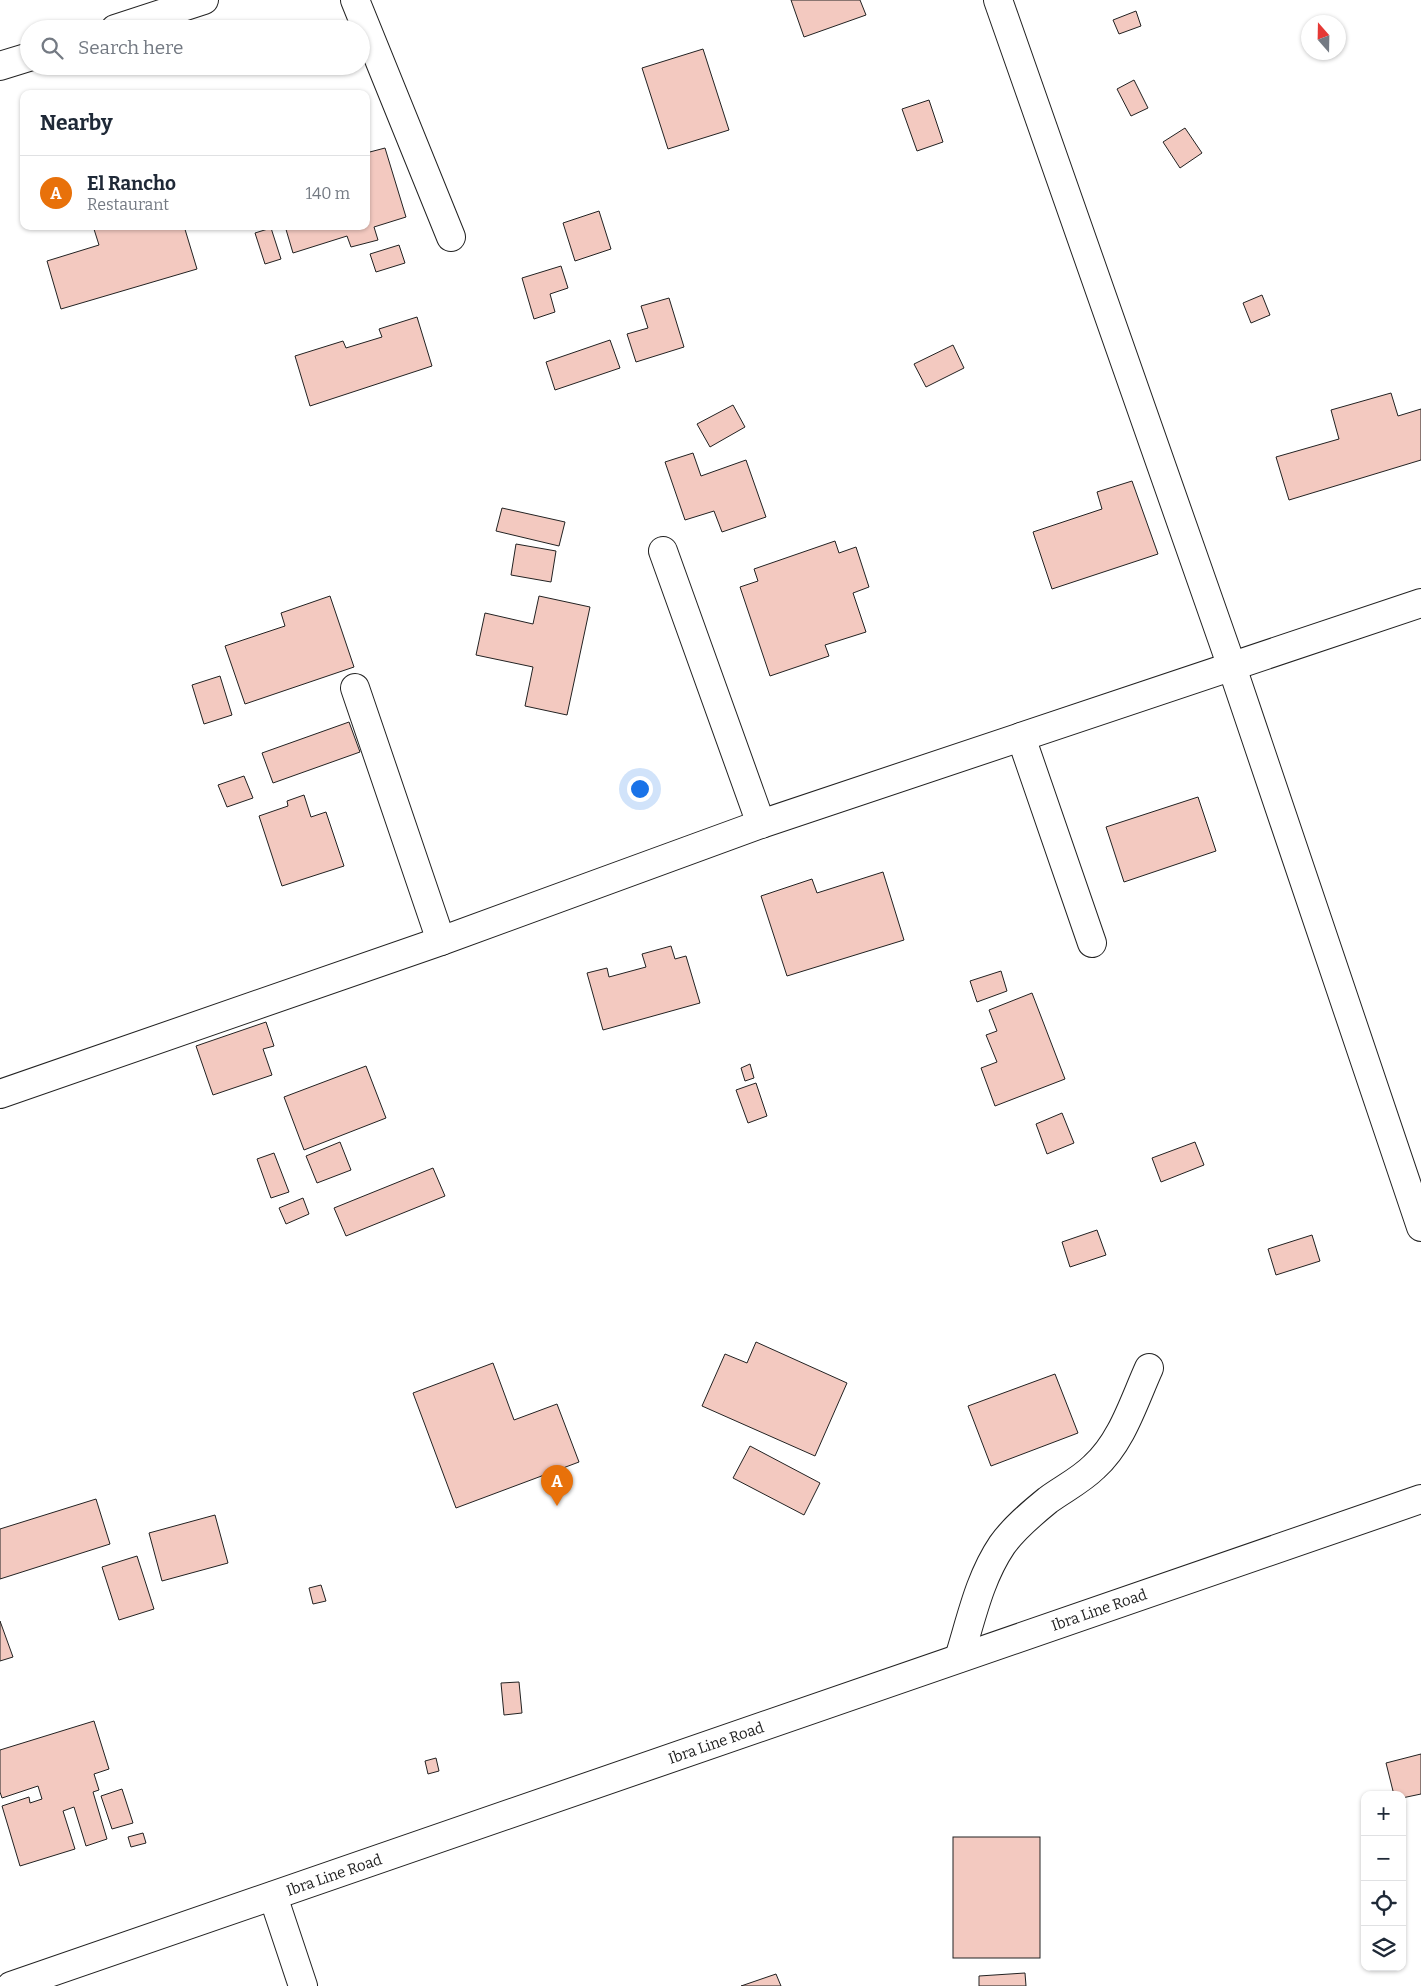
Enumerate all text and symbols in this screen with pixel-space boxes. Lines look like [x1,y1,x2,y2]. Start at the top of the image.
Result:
north arrow [1301,15,1346,60]
search box [20,20,370,75]
icon: search [38,34,66,62]
text: Search here [78,36,183,59]
text: Nearby [40,110,113,136]
text: El Rancho [87,172,176,195]
text: A [50,184,62,203]
text: 140 m [305,184,350,203]
text: Restaurant [87,195,169,214]
your location [627,776,653,802]
pin: A [541,1465,573,1506]
street label: Ibra Line Road [1049,1585,1149,1635]
street label: Ibra Line Road [666,1718,766,1768]
map controls [1361,1791,1406,1971]
button: + [1361,1791,1406,1836]
button: − [1361,1836,1406,1881]
street label: Ibra Line Road [284,1850,384,1900]
button: locate [1361,1881,1406,1926]
button: layers [1361,1926,1406,1971]

